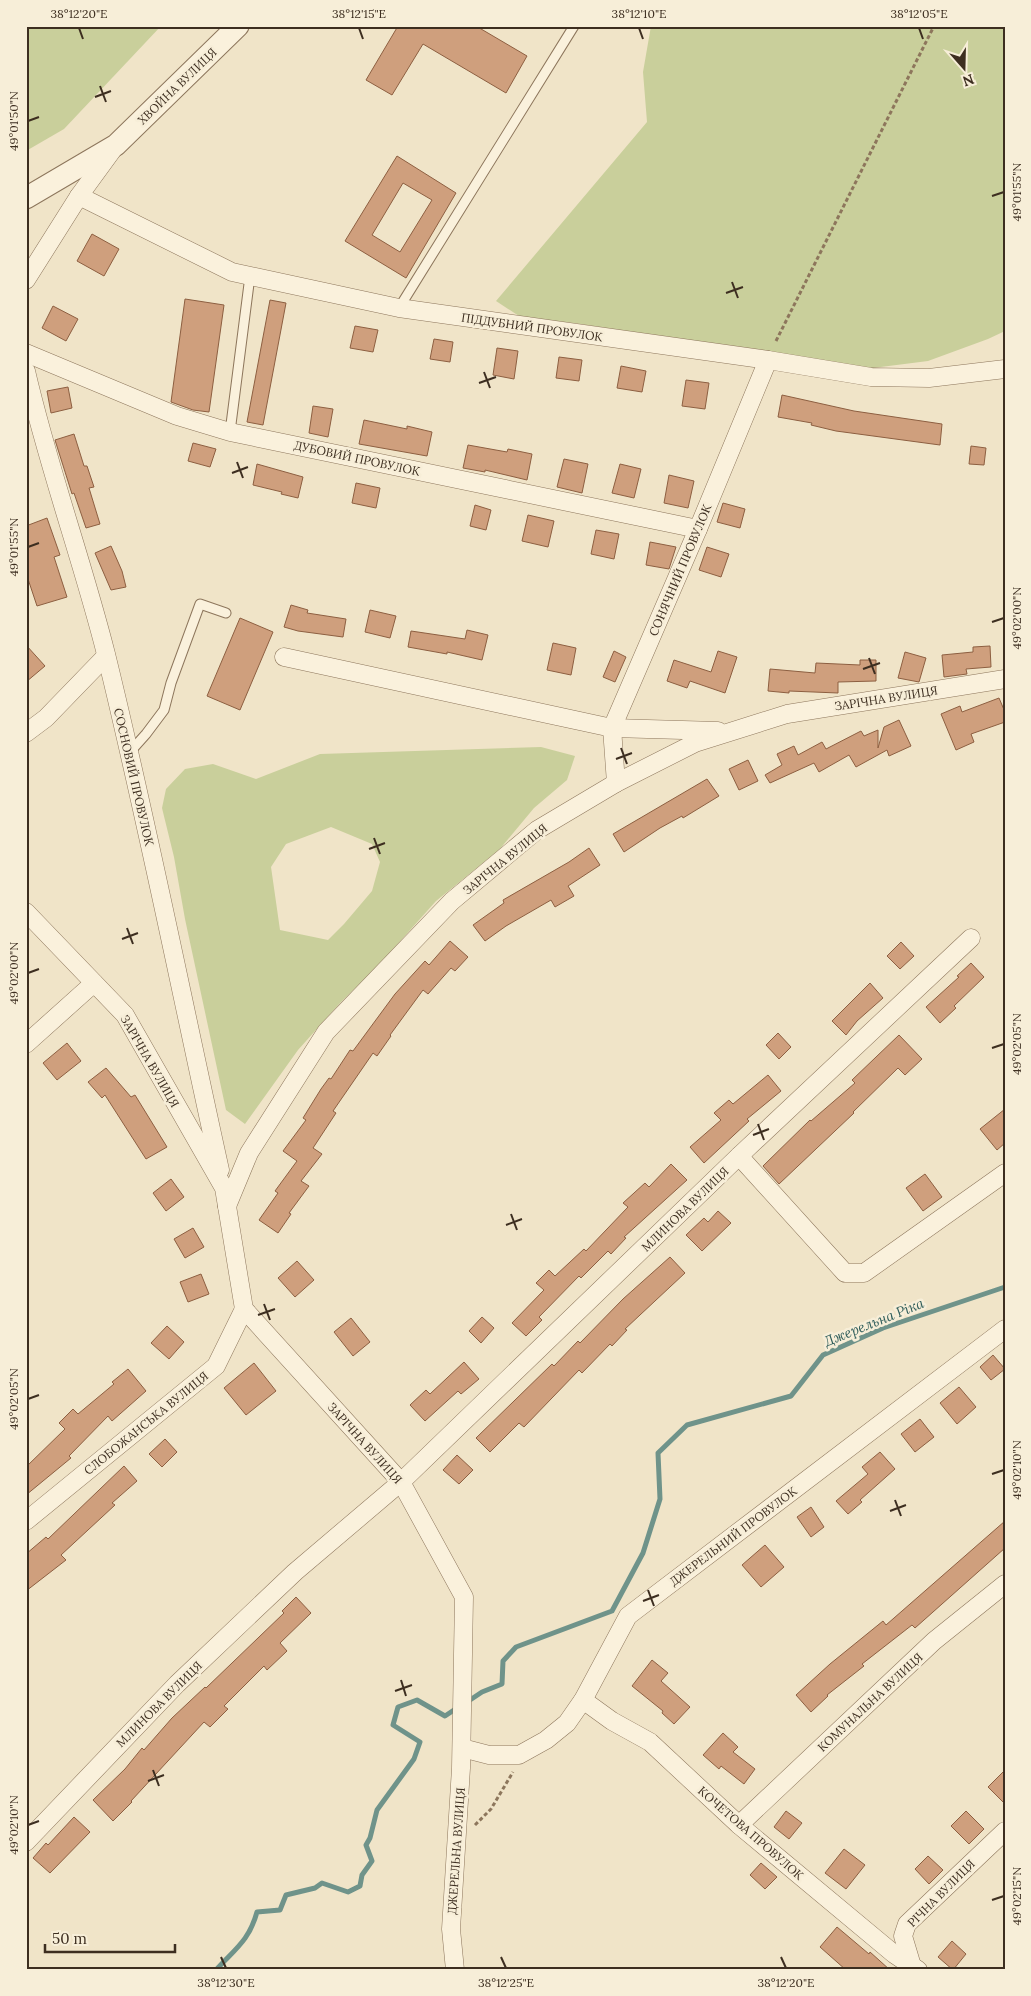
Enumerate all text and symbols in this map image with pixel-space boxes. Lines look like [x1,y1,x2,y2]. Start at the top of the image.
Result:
text: 38°12'20"E [50,6,108,21]
text: 38°12'15"E [332,6,386,21]
text: 38°12'10"E [611,6,667,21]
text: 38°12'05"E [890,6,948,21]
north arrow [938,42,988,92]
street label: ХВОЙНА ВУЛИЦЯ [134,45,220,127]
text: N [960,70,977,91]
text: 49°01'50"N [6,91,21,151]
text: 49°01'55"N [1009,163,1024,222]
street label: ПІДДУБНИЙ ПРОВУЛОК [460,310,604,344]
street label: ДУБОВИЙ ПРОВУЛОК [293,437,422,479]
street label: СОНЯЧНИЙ ПРОВУЛОК [645,501,715,638]
text: 49°01'55"N [6,518,21,577]
text: 49°02'00"N [1009,587,1024,649]
street label: ЗАРІЧНА ВУЛИЦЯ [833,682,939,714]
street label: СОСНОВИЙ ПРОВУЛОК [111,707,157,848]
street label: ЗАРІЧНА ВУЛИЦЯ [460,820,550,898]
text: 49°02'00"N [6,942,21,1004]
street label: ЗАРІЧНА ВУЛИЦЯ [117,1012,183,1110]
text: 49°02'05"N [1009,1013,1024,1075]
street label: МЛИНОВА ВУЛИЦЯ [638,1164,732,1254]
water label: Джерельна Ріка [821,1294,927,1351]
text: 49°02'05"N [6,1368,21,1430]
street label: СЛОБОЖАНСЬКА ВУЛИЦЯ [81,1368,211,1478]
street label: ЗАРІЧНА ВУЛИЦЯ [325,1399,405,1487]
text: 49°02'10"N [1009,1440,1024,1500]
street label: ДЖЕРЕЛЬНИЙ ПРОВУЛОК [666,1483,800,1589]
street label: КОМУНАЛЬНА ВУЛИЦЯ [814,1649,926,1755]
street label: МЛИНОВА ВУЛИЦЯ [113,1658,205,1750]
street label: КОЧЕТОВА ПРОВУЛОК [695,1783,807,1883]
street label: ДЖЕРЕЛЬНА ВУЛИЦЯ [444,1787,468,1915]
text: 49°02'10"N [6,1795,21,1855]
street label: РІЧНА ВУЛИЦЯ [904,1856,978,1930]
text: 49°02'15"N [1009,1867,1024,1925]
scale bar [45,1921,175,1953]
text: 50 m [52,1929,87,1948]
text: 38°12'30"E [197,1975,255,1990]
text: 38°12'25"E [478,1975,534,1990]
text: 38°12'20"E [757,1975,815,1990]

